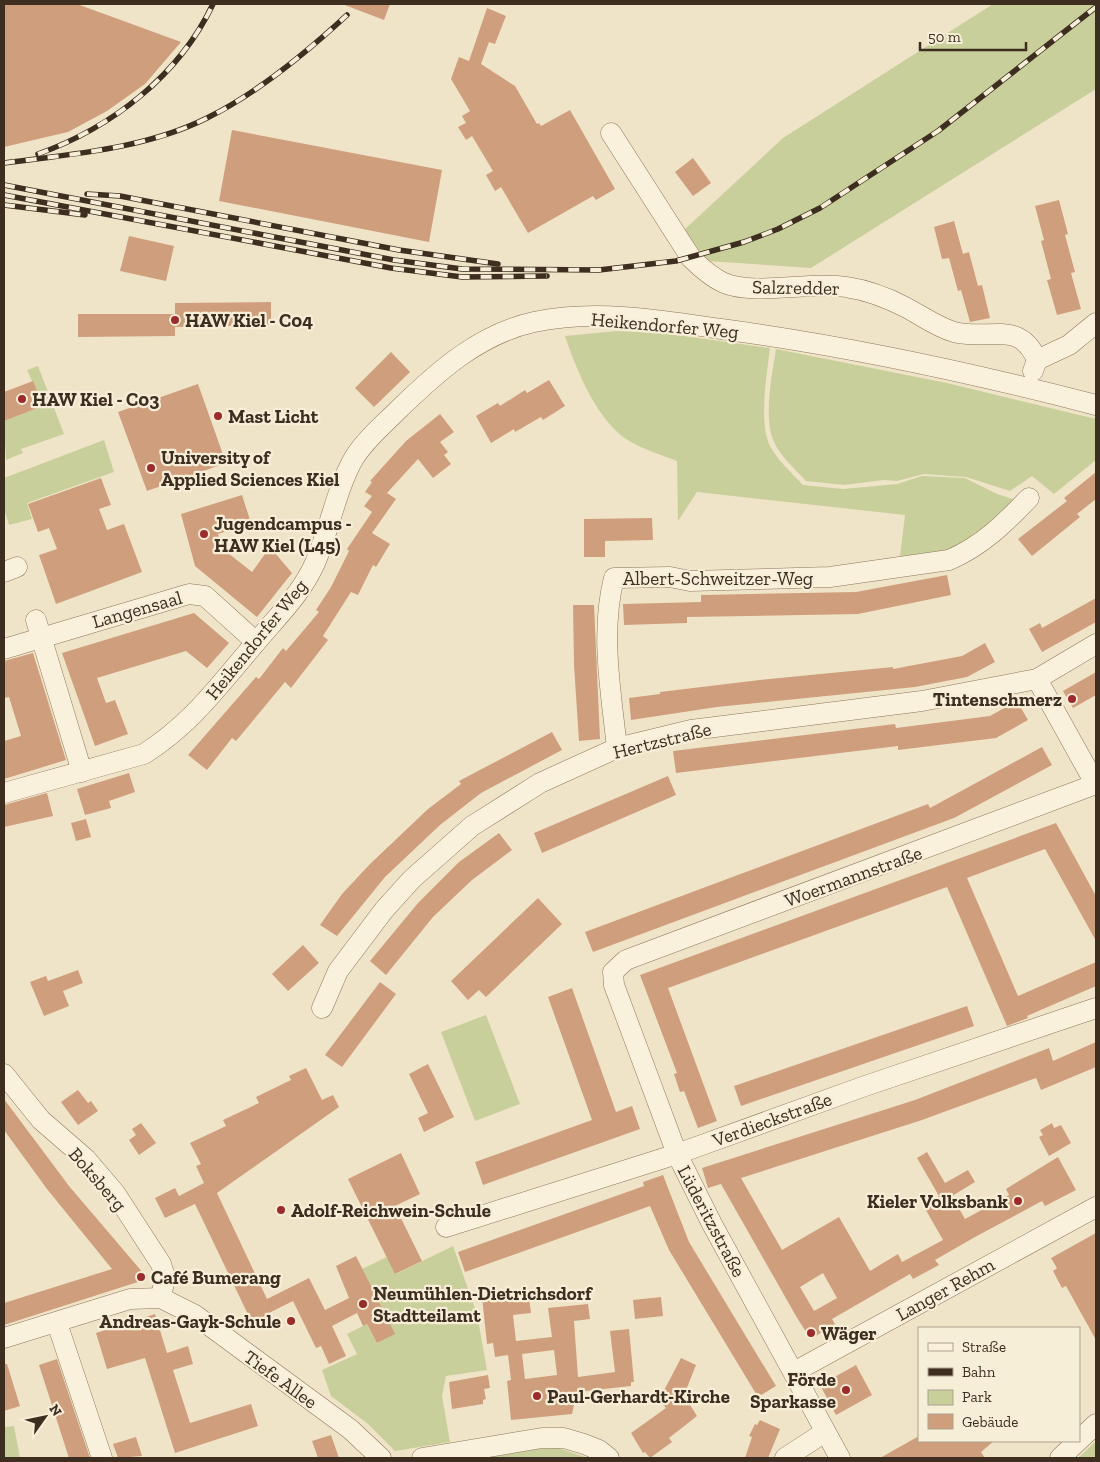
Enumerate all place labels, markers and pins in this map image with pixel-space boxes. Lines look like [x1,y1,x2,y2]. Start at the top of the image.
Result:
place label: HAW Kiel - C04 [185,309,313,332]
marker: HAW Kiel - C04 [169,314,181,326]
place label: HAW Kiel - C03 [32,388,159,411]
marker: HAW Kiel - C03 [16,393,28,405]
place label: Mast Licht [228,405,319,428]
marker: Mast Licht [212,410,224,422]
place label: University of Applied Sciences Kiel [161,446,340,491]
marker: University of Applied Sciences Kiel [145,462,157,474]
place label: Jugendcampus - HAW Kiel (L45) [214,512,352,557]
marker: Jugendcampus - HAW Kiel (L45) [198,528,210,540]
place label: Tintenschmerz [933,688,1062,711]
marker: Tintenschmerz [1066,693,1078,705]
place label: Kieler Volksbank [867,1190,1008,1213]
marker: Kieler Volksbank [1012,1195,1024,1207]
place label: Adolf-Reichwein-Schule [291,1199,491,1222]
marker: Adolf-Reichwein-Schule [275,1204,287,1216]
place label: Café Bumerang [151,1266,281,1289]
marker: Café Bumerang [135,1271,147,1283]
place label: Neumühlen-Dietrichsdorf Stadtteilamt [373,1282,594,1327]
marker: Neumühlen-Dietrichsdorf Stadtteilamt [357,1298,369,1310]
place label: Andreas-Gayk-Schule [99,1310,281,1333]
marker: Andreas-Gayk-Schule [285,1315,297,1327]
place label: Wäger [821,1322,877,1345]
marker: Wäger [805,1327,817,1339]
place label: Förde Sparkasse [750,1368,836,1413]
marker: Förde Sparkasse [840,1384,852,1396]
place label: Paul-Gerhardt-Kirche [547,1385,730,1408]
marker: Paul-Gerhardt-Kirche [531,1390,543,1402]

